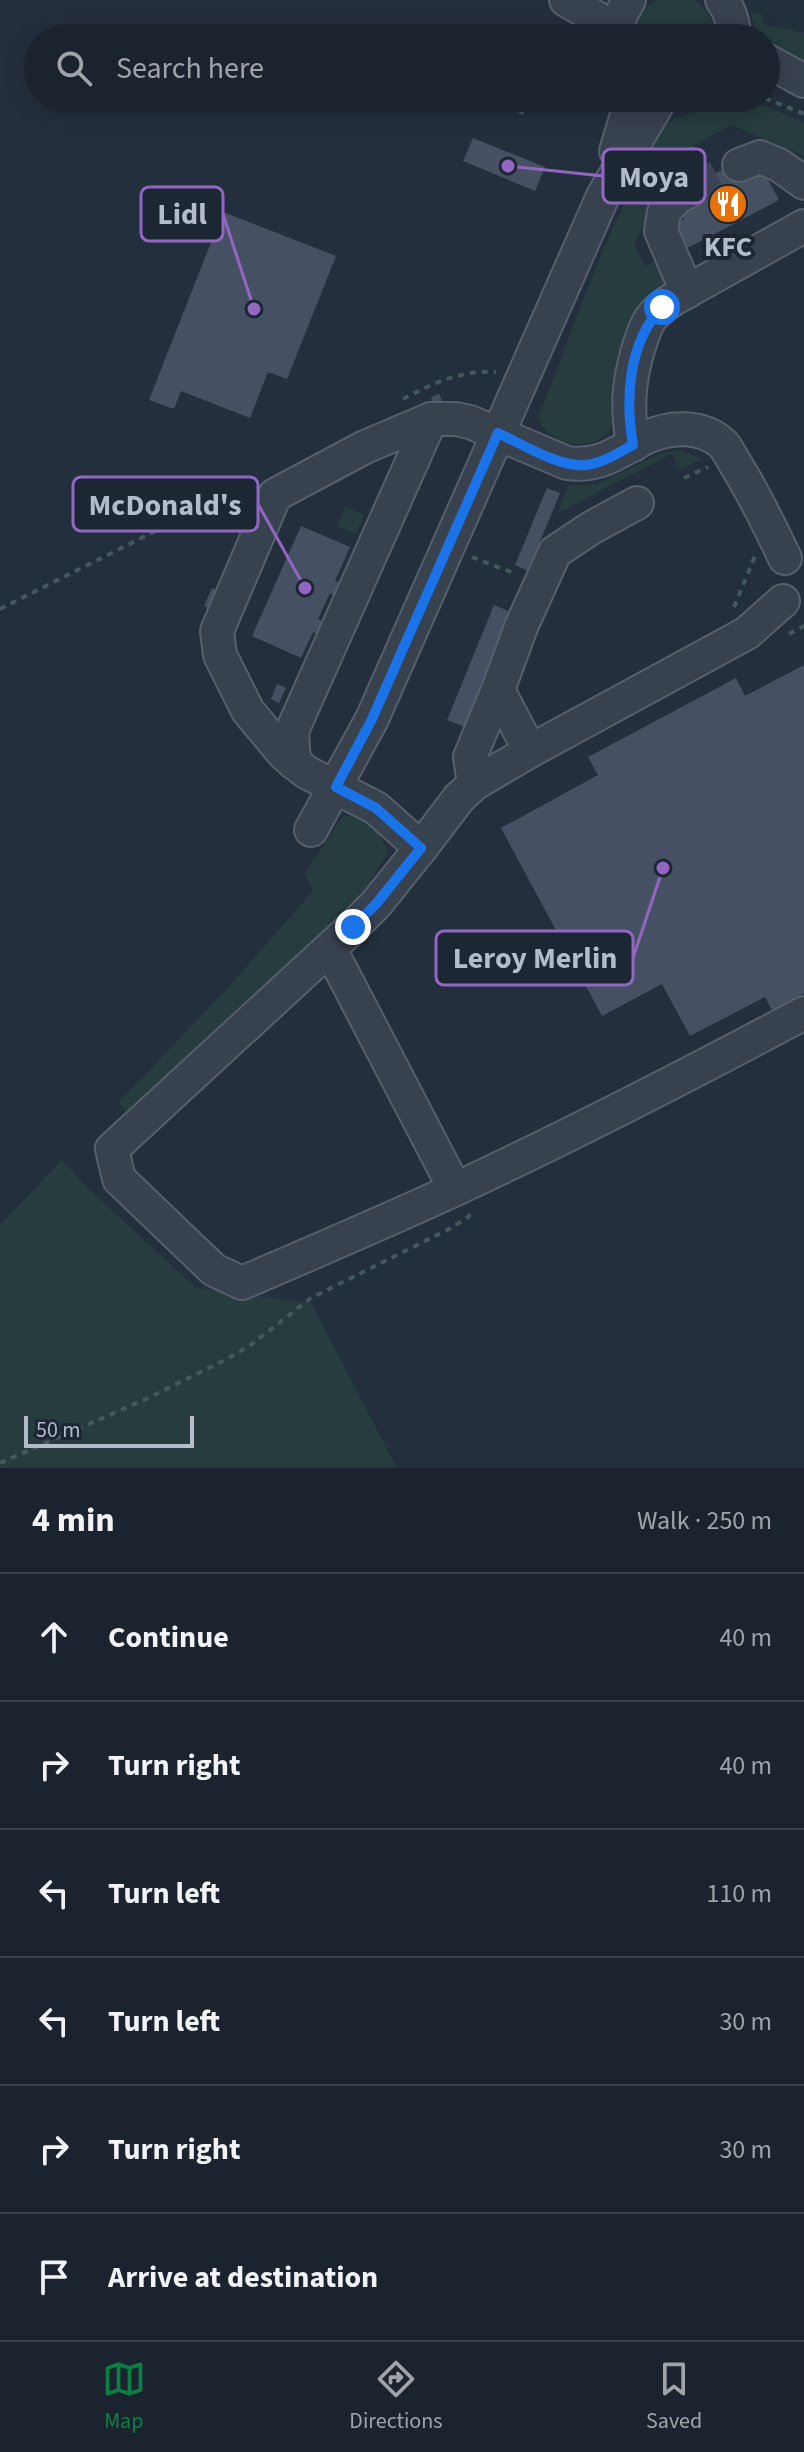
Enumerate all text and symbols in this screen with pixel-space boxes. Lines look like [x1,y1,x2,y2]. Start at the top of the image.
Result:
search box [24,24,780,112]
icon: search [52,46,96,90]
text: Search here [116,47,264,90]
callout: Moya [603,149,705,203]
text: Moya [619,156,689,199]
restaurant icon: KFC [707,183,749,225]
callout: Lidl [141,187,223,241]
text: Lidl [157,193,207,236]
place label: KFC [704,227,752,267]
route start [644,289,680,325]
callout: McDonald's [73,477,258,531]
text: McDonald's [88,484,242,527]
route end [335,909,371,945]
callout: Leroy Merlin [436,931,633,985]
text: Leroy Merlin [453,937,617,980]
scale bar [24,1412,194,1448]
text: 50 m [36,1414,81,1446]
text: 4 min [32,1496,115,1545]
text: Walk · 250 m [637,1502,772,1539]
icon: ahead [32,1615,76,1659]
text: Continue [108,1616,229,1659]
text: 40 m [719,1619,772,1656]
icon: right [32,1743,76,1787]
text: Turn right [108,1744,240,1787]
text: 40 m [719,1747,772,1784]
icon: left [32,1871,76,1915]
text: Turn left [108,1872,220,1915]
text: 110 m [706,1875,772,1912]
icon: left [32,1999,76,2043]
text: Turn left [108,2000,220,2043]
text: 30 m [719,2003,772,2040]
icon: right [32,2127,76,2171]
text: Turn right [108,2128,240,2171]
text: 30 m [719,2131,772,2168]
icon: arrive [32,2255,76,2299]
text: Arrive at destination [108,2256,378,2299]
tab: Map [102,2357,146,2437]
tab: Directions [349,2357,442,2437]
tab: Saved [646,2357,702,2437]

